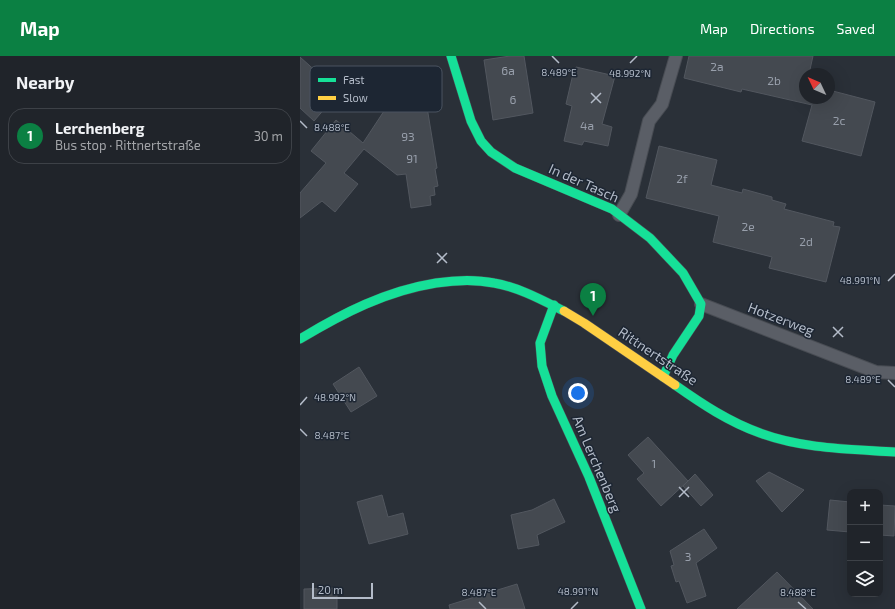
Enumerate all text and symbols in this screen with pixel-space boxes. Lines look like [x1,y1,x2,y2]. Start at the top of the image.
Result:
text: Map [20,17,60,40]
text: Map [700,20,728,37]
text: Directions [750,20,815,37]
text: Saved [837,20,875,37]
house number: 2a [710,59,724,73]
house number: 6a [501,63,515,77]
legend [310,66,442,112]
text: 8.489°E [541,66,577,78]
text: 48.992°N [609,67,651,79]
north arrow [799,68,835,104]
text: Nearby [16,72,74,92]
text: Fast [343,73,365,86]
house number: 2b [767,73,781,87]
text: Slow [343,91,368,104]
house number: 6 [510,92,517,106]
house number: 2c [833,113,845,127]
house number: 4a [580,118,594,132]
text: Lerchenberg [55,119,144,137]
text: 8.488°E [314,121,350,133]
text: 1 [27,128,33,144]
text: 30 m [254,128,283,144]
house number: 93 [401,129,415,143]
text: Bus stop · Rittnertstraße [55,137,201,153]
house number: 91 [406,151,418,165]
street label: In der Tasch [546,159,622,206]
house number: 2f [676,171,688,185]
house number: 2e [741,219,755,233]
house number: 2d [799,234,813,248]
text: 48.991°N [840,274,880,286]
pin: 1 [580,283,606,316]
street label: Hotzerweg [746,298,817,339]
street label: Rittnertstraße [615,323,701,388]
text: 8.489°E [845,373,881,385]
your location [568,383,588,403]
text: 48.992°N [314,391,356,403]
street label: Am Lerchenberg [569,413,626,515]
text: 8.487°E [315,429,350,441]
house number: 1 [652,456,656,470]
map controls [847,489,883,597]
button: + [847,489,883,525]
button: − [847,525,883,561]
house number: 3 [685,549,691,563]
button: layers [847,561,883,597]
scale bar [312,581,373,600]
text: 20 m [318,583,343,596]
text: 48.991°N [558,585,598,597]
text: 8.487°E [462,586,497,598]
text: 8.488°E [780,586,816,598]

